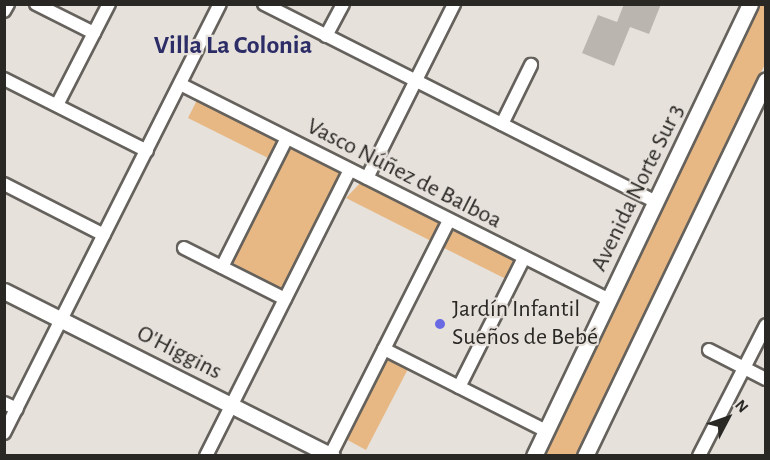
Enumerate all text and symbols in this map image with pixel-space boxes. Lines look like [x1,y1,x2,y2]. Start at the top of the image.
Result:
district label: Villa La Colonia [154,30,312,62]
street label: Avenida Norte Sur 3 [585,100,691,276]
street label: Vasco Núñez de Balboa [302,112,506,236]
place label: Jardín Infantil Sueños de Bebé [452,296,598,352]
marker: Jardín Infantil Sueños de Bebé [433,317,447,331]
street label: O'Higgins [132,319,226,387]
north arrow [698,388,758,448]
text: N [732,397,751,416]

